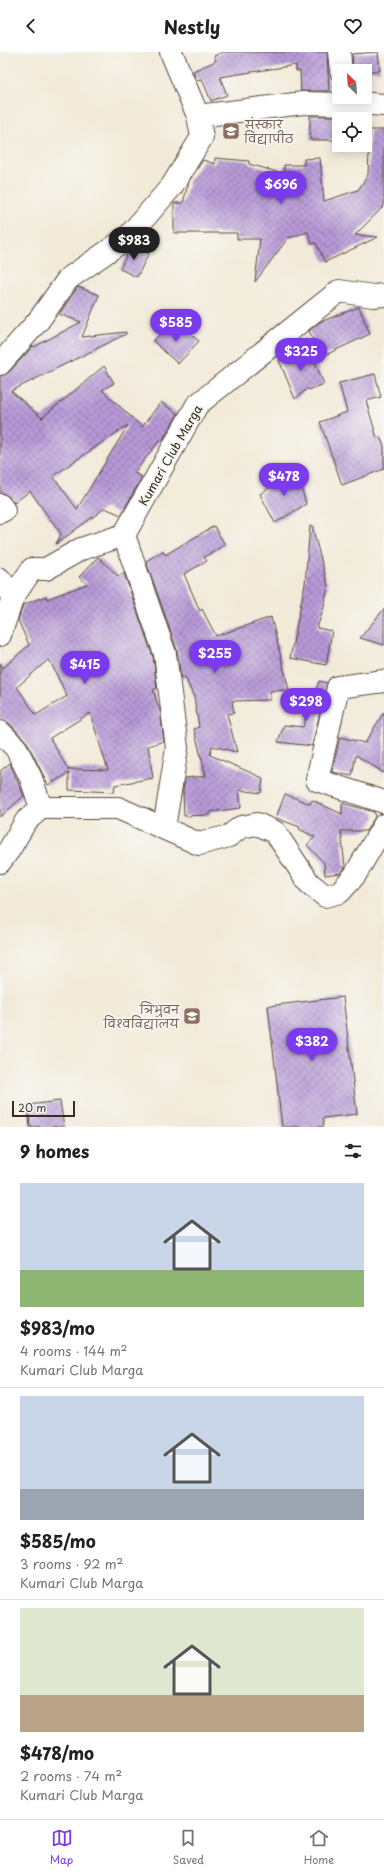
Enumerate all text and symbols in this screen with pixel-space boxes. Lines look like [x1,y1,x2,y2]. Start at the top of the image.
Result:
text: Nestly [164,13,220,40]
icon: back [20,15,42,37]
icon: heart [342,15,364,37]
north arrow [332,64,372,104]
map controls [332,64,372,152]
button: locate [332,112,372,152]
place label: संस्कार विद्यापीठ [243,115,294,147]
school or university icon: संस्कार विद्यापीठ [221,121,241,141]
pin: $696 [257,171,305,205]
text: $696 [264,174,298,193]
pin: $983 [110,227,158,261]
text: $983 [118,230,150,249]
pin: $585 [152,309,200,343]
text: $585 [159,312,193,331]
pin: $325 [277,338,325,372]
text: $325 [284,341,318,360]
street label: Kumari Club Marga [134,401,207,509]
pin: $478 [260,463,308,497]
text: $478 [268,466,300,485]
pin: $255 [191,640,239,674]
text: $255 [198,643,232,662]
pin: $415 [61,651,109,685]
text: $415 [69,654,101,673]
pin: $298 [282,688,330,722]
text: $298 [289,691,323,710]
place label: त्रिभुवन विश्वविद्यालय [103,1000,180,1032]
school or university icon: त्रिभुवन विश्वविद्यालय [182,1006,202,1026]
pin: $382 [288,1028,336,1062]
text: $382 [295,1031,329,1050]
scale bar [12,1099,75,1118]
text: 20 m [18,1099,46,1116]
text: 9 homes [20,1138,89,1164]
icon: filters [342,1140,364,1162]
icon: home [156,1209,228,1281]
text: $983/mo [20,1315,95,1341]
text: 4 rooms · 144 m² [20,1341,128,1360]
text: Kumari Club Marga [20,1360,143,1379]
icon: home [156,1422,228,1494]
text: $585/mo [20,1528,96,1554]
text: 3 rooms · 92 m² [20,1554,123,1573]
text: Kumari Club Marga [20,1573,143,1592]
icon: home [156,1634,228,1706]
text: $478/mo [20,1740,94,1766]
text: 2 rooms · 74 m² [20,1766,122,1785]
text: Kumari Club Marga [20,1785,143,1804]
tab: Map [50,1827,73,1868]
tab: Saved [173,1827,204,1868]
tab: Home [304,1827,334,1868]

